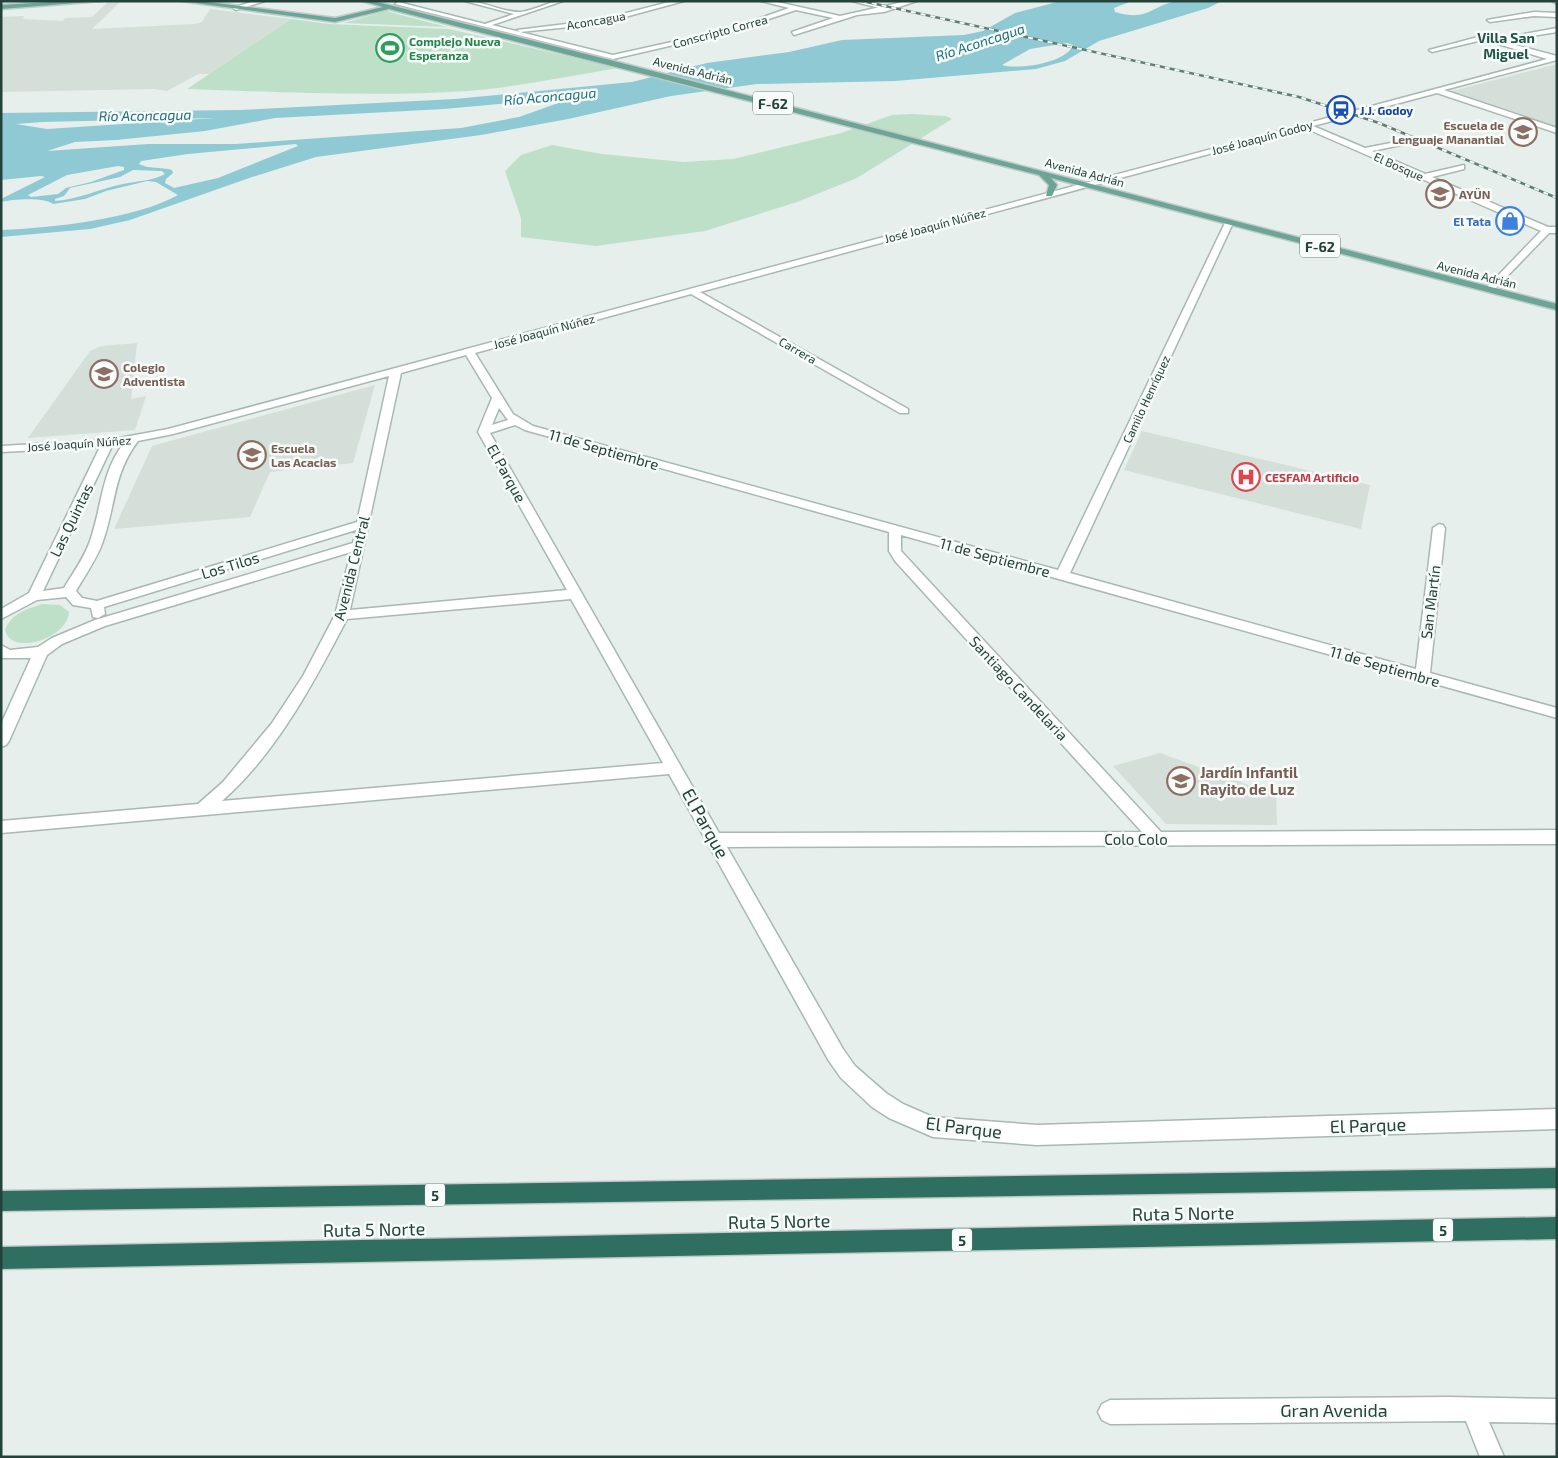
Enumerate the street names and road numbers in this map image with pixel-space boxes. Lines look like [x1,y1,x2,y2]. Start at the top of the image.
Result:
street label: Aconcagua [565,8,627,32]
street label: Conscripto Correa [671,12,769,50]
street label: Avenida Adrián [652,53,734,87]
road number: F-62 [753,92,793,115]
street label: José Joaquín Godoy [1210,117,1315,157]
street label: El Bosque [1372,149,1426,183]
street label: Avenida Adrián [1044,155,1126,189]
street label: José Joaquín Núñez [883,205,987,245]
road number: F-62 [1300,235,1340,258]
street label: Avenida Adrián [1436,257,1518,291]
street label: José Joaquín Núñez [492,311,596,351]
street label: Carrera [777,334,819,366]
street label: Camilo Henríquez [1119,353,1173,445]
street label: 11 de Septiembre [547,425,661,473]
street label: José Joaquín Núñez [26,432,132,454]
street label: El Parque [484,441,530,505]
street label: Las Quintas [45,480,97,560]
street label: Avenida Central [329,513,373,622]
street label: 11 de Septiembre [938,534,1052,580]
street label: Los Tilos [199,548,261,582]
street label: San Martín [1417,564,1443,640]
street label: Santiago Candelaria [966,632,1072,744]
street label: 11 de Septiembre [1328,642,1442,690]
street label: El Parque [678,784,734,862]
street label: Colo Colo [1104,830,1168,848]
street label: El Parque [925,1111,1003,1143]
street label: El Parque [1329,1113,1407,1137]
road number: 5 [425,1184,445,1206]
street label: Ruta 5 Norte [1132,1201,1234,1225]
street label: Ruta 5 Norte [728,1209,830,1233]
street label: Ruta 5 Norte [323,1217,425,1241]
road number: 5 [1433,1218,1453,1242]
road number: 5 [952,1228,972,1252]
street label: Gran Avenida [1280,1399,1388,1421]

